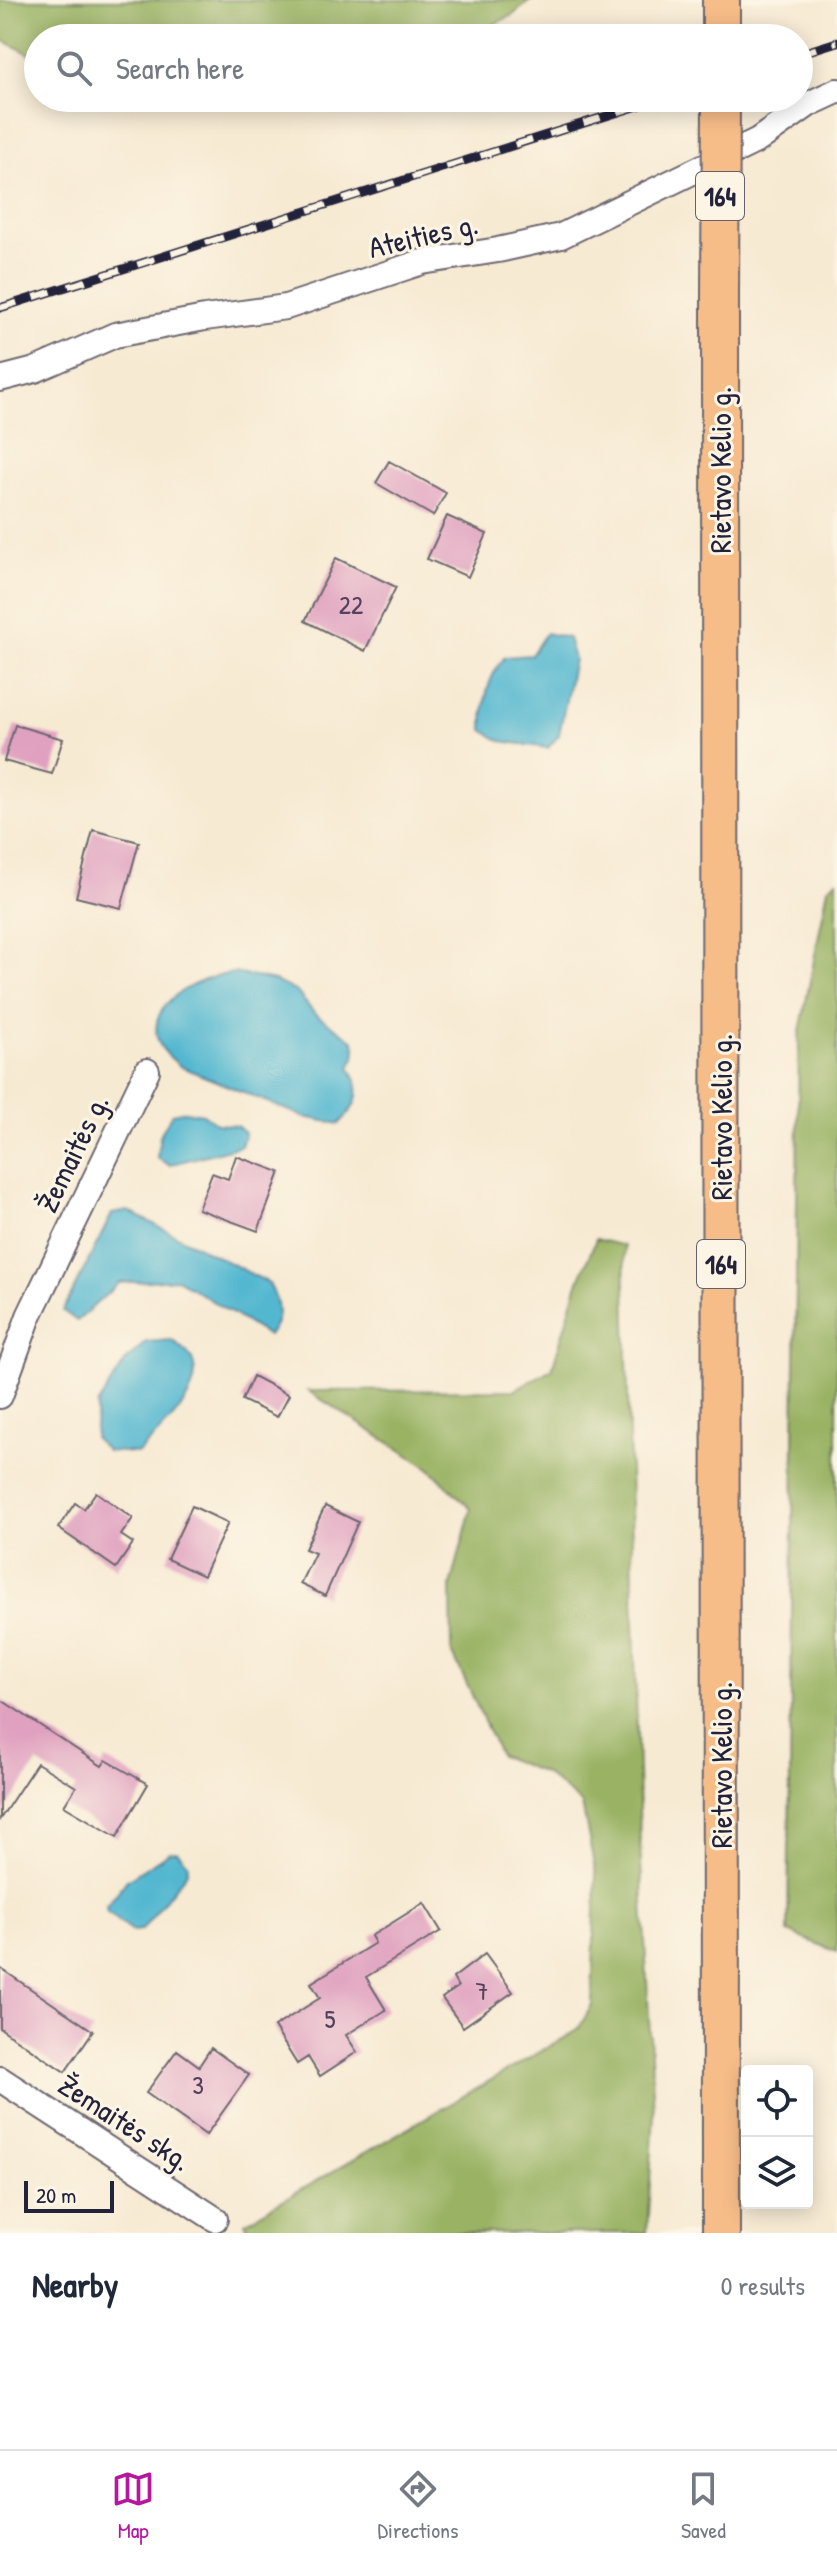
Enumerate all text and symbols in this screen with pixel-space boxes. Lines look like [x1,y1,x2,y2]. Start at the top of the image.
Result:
search box [24,24,813,112]
icon: search [52,46,96,90]
text: Search here [116,48,244,88]
road number: 164 [696,172,744,220]
street label: Ateities g. [365,203,481,267]
street label: Rietavo Kelio g. [700,387,740,553]
house number: 22 [339,587,363,622]
street label: Rietavo Kelio g. [701,1034,741,1200]
street label: Žemaitės g. [26,1087,118,1219]
road number: 164 [697,1240,745,1288]
street label: Rietavo Kelio g. [701,1682,741,1848]
house number: 7 [476,1973,488,2008]
house number: 5 [325,2001,336,2036]
street label: Žemaitės skg. [51,2064,199,2180]
map controls [741,2065,813,2209]
button: locate [741,2065,813,2137]
house number: 3 [192,2067,204,2102]
button: layers [741,2137,813,2209]
scale bar [24,2177,114,2213]
text: 20 m [36,2180,76,2210]
text: Nearby [32,2262,118,2308]
text: 0 results [721,2268,805,2303]
tab: Map [111,2467,155,2545]
tab: Directions [378,2467,459,2545]
tab: Saved [681,2467,726,2545]

